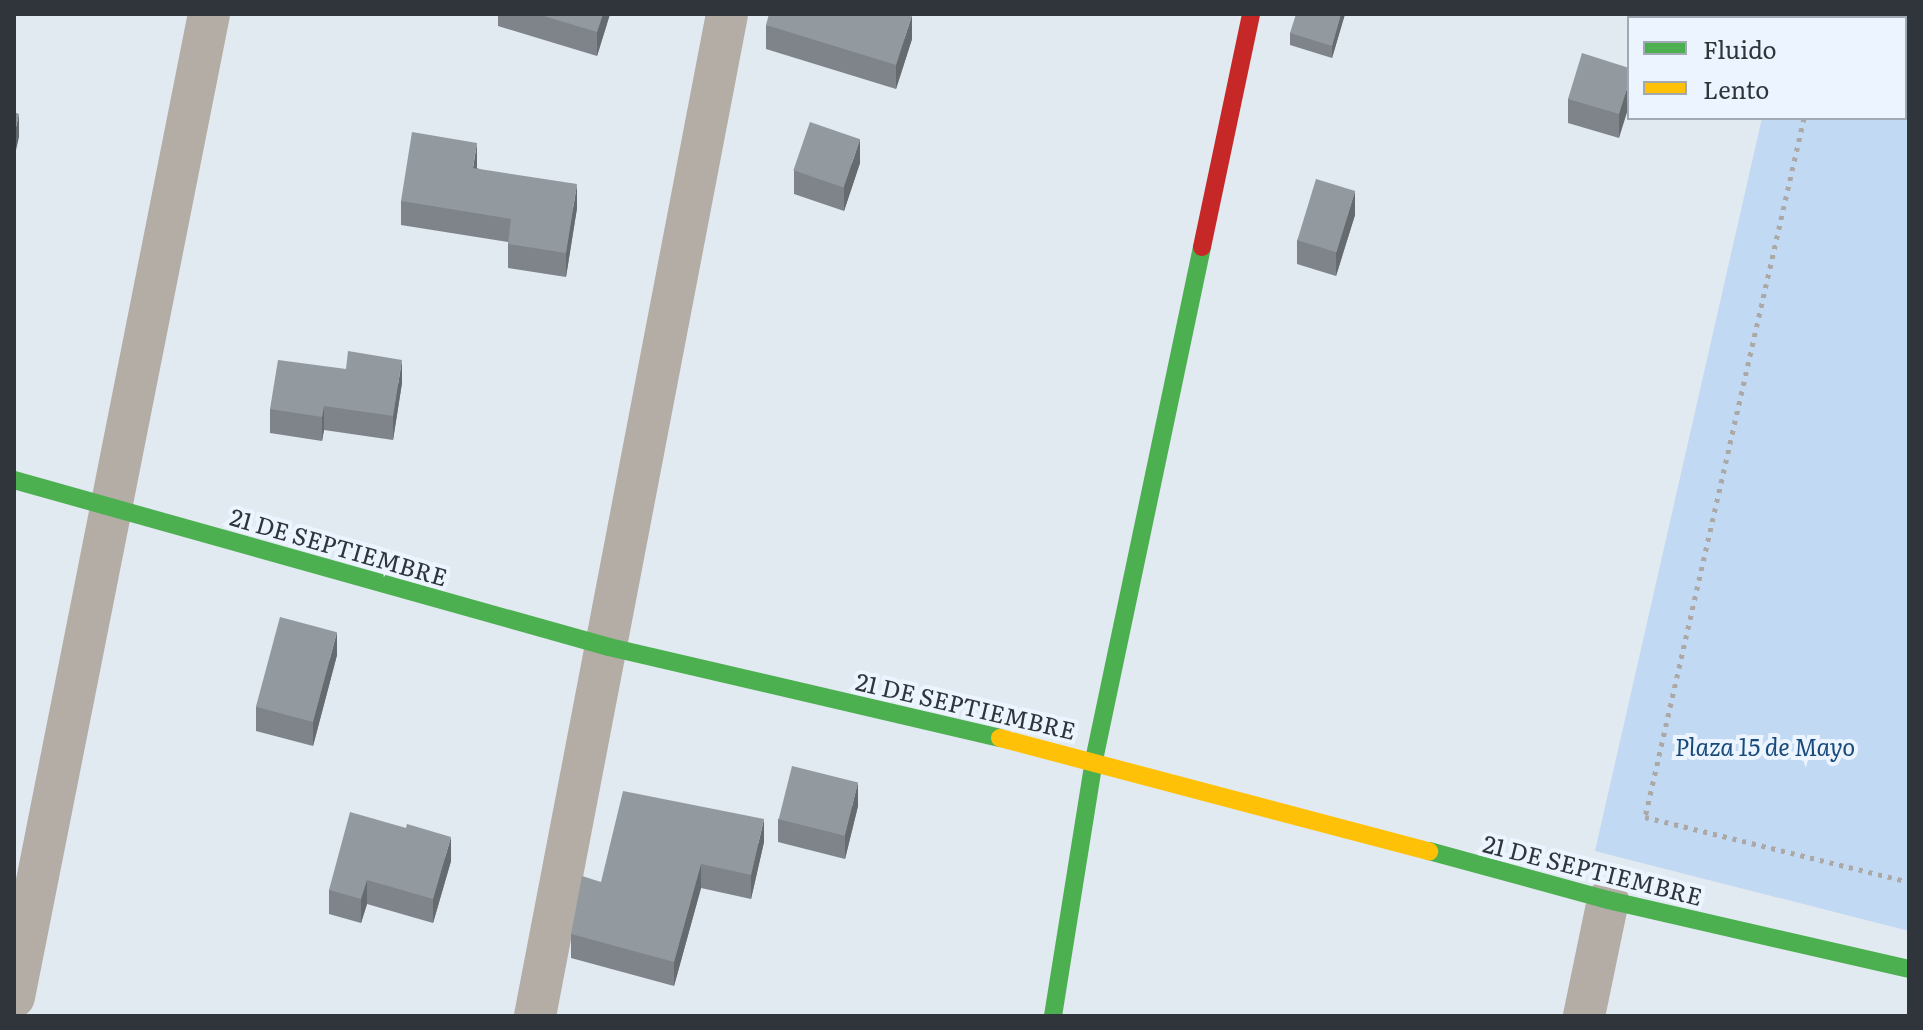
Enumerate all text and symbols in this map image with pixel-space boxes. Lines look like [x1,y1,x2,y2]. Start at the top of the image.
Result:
legend [1627,16,1907,120]
text: Fluido [1703,31,1777,66]
text: Lento [1703,71,1769,106]
street label: 21 DE SEPTIEMBRE [227,501,451,591]
street label: 21 DE SEPTIEMBRE [853,666,1079,744]
park label: Plaza 15 de Mayo [1675,732,1855,760]
street label: 21 DE SEPTIEMBRE [1481,828,1705,910]

